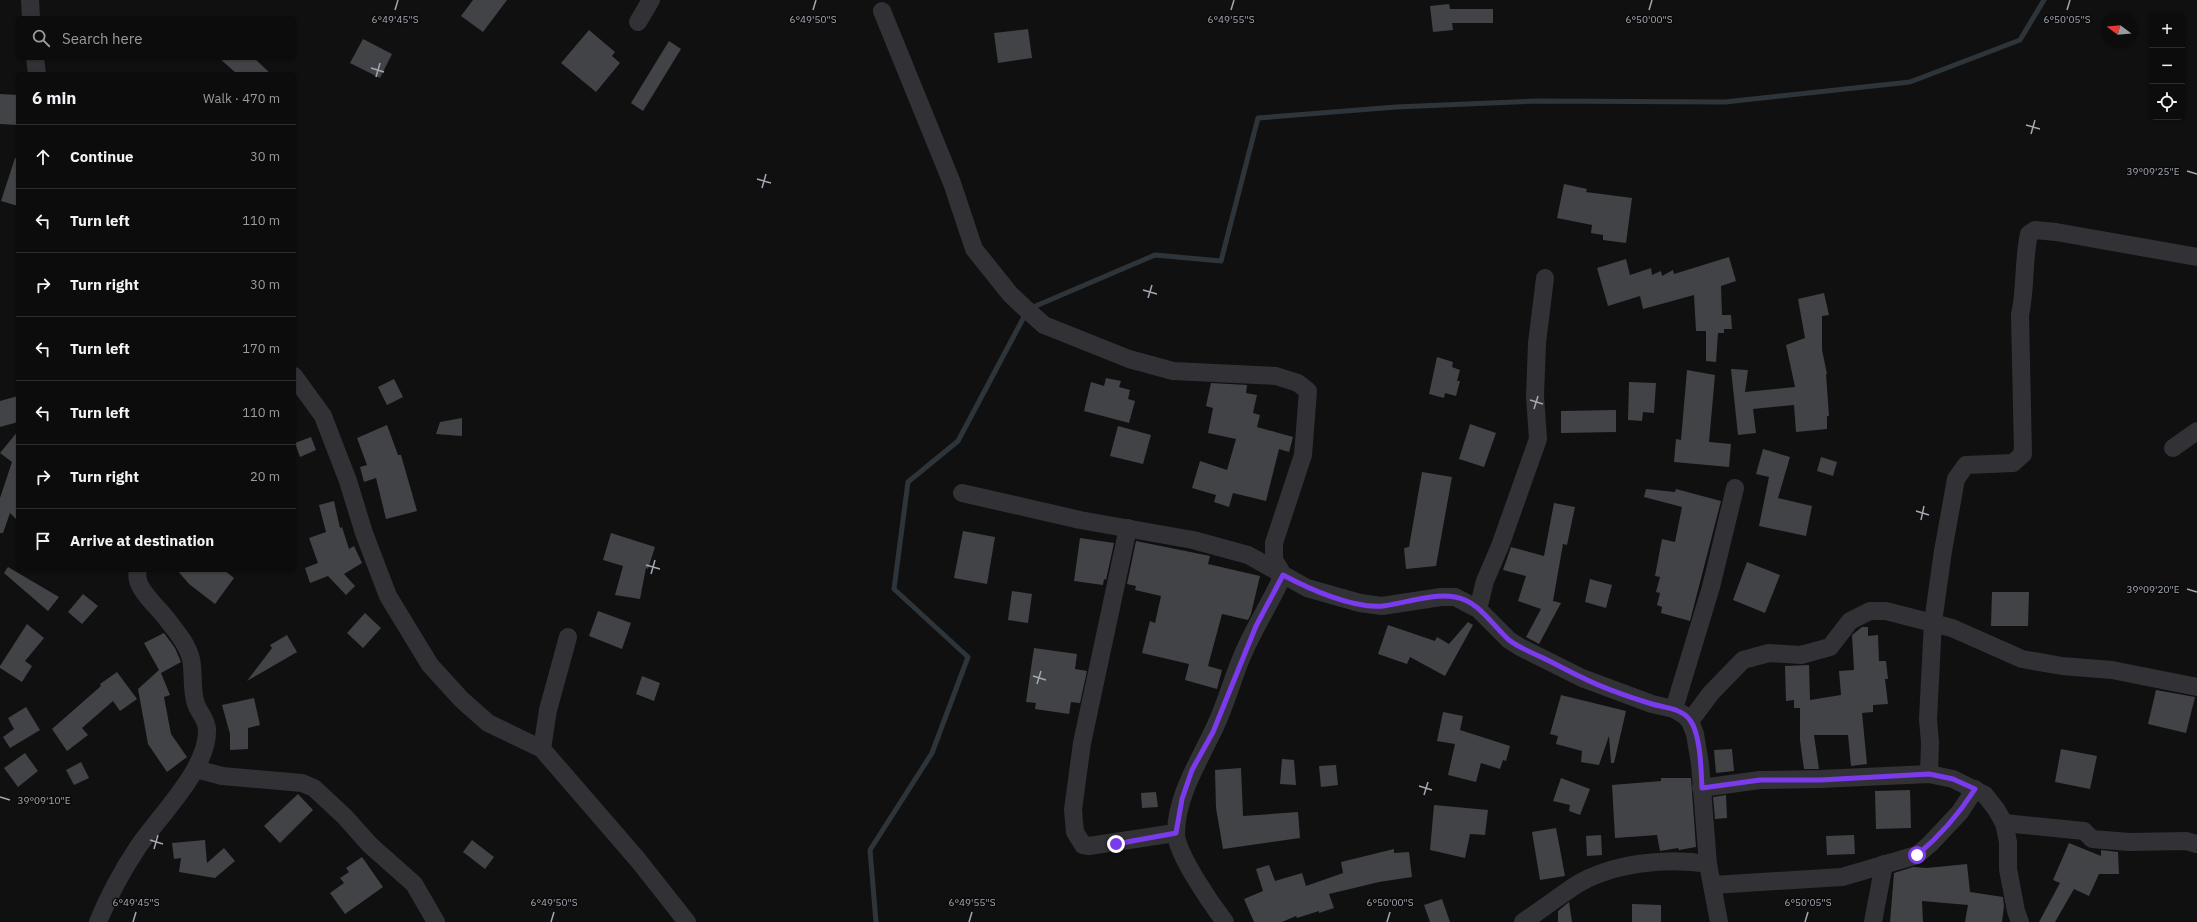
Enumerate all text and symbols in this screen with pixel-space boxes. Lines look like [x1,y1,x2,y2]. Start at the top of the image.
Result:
north arrow [2101,12,2137,48]
map controls [2149,12,2185,120]
button: + [2149,12,2185,48]
text: 6°49'45"S [371,13,419,26]
text: 6°49'50"S [789,13,837,26]
text: 6°49'55"S [1207,13,1255,26]
text: 6°50'00"S [1625,13,1673,26]
text: 6°50'05"S [2043,13,2091,26]
search box [16,16,296,60]
icon: search [30,27,52,49]
text: Search here [62,29,142,48]
button: − [2149,48,2185,84]
button: locate [2149,84,2185,120]
text: 6 min [32,87,76,109]
text: Walk · 470 m [203,90,280,107]
icon: ahead [32,146,54,168]
text: Continue [70,147,134,166]
text: 30 m [250,148,280,165]
text: 39°09'25"E [2126,165,2180,178]
icon: left [32,210,54,232]
text: Turn left [70,211,130,230]
text: 110 m [242,212,280,229]
icon: right [32,274,54,296]
text: Turn right [70,275,139,294]
text: 30 m [250,276,280,293]
icon: left [32,338,54,360]
text: Turn left [70,339,130,358]
text: 170 m [242,340,280,357]
icon: left [32,402,54,424]
text: Turn left [70,403,130,422]
text: 110 m [242,404,280,421]
icon: right [32,466,54,488]
text: Turn right [70,467,139,486]
text: 20 m [250,468,280,485]
icon: arrive [32,530,54,552]
text: Arrive at destination [70,531,214,550]
text: 39°09'20"E [2126,583,2180,596]
text: 39°09'10"E [17,794,71,807]
route end [1107,835,1125,853]
route start [1908,846,1926,864]
text: 6°49'45"S [112,896,160,909]
text: 6°49'50"S [530,896,578,909]
text: 6°49'55"S [948,896,996,909]
text: 6°50'00"S [1366,896,1414,909]
text: 6°50'05"S [1784,896,1832,909]

